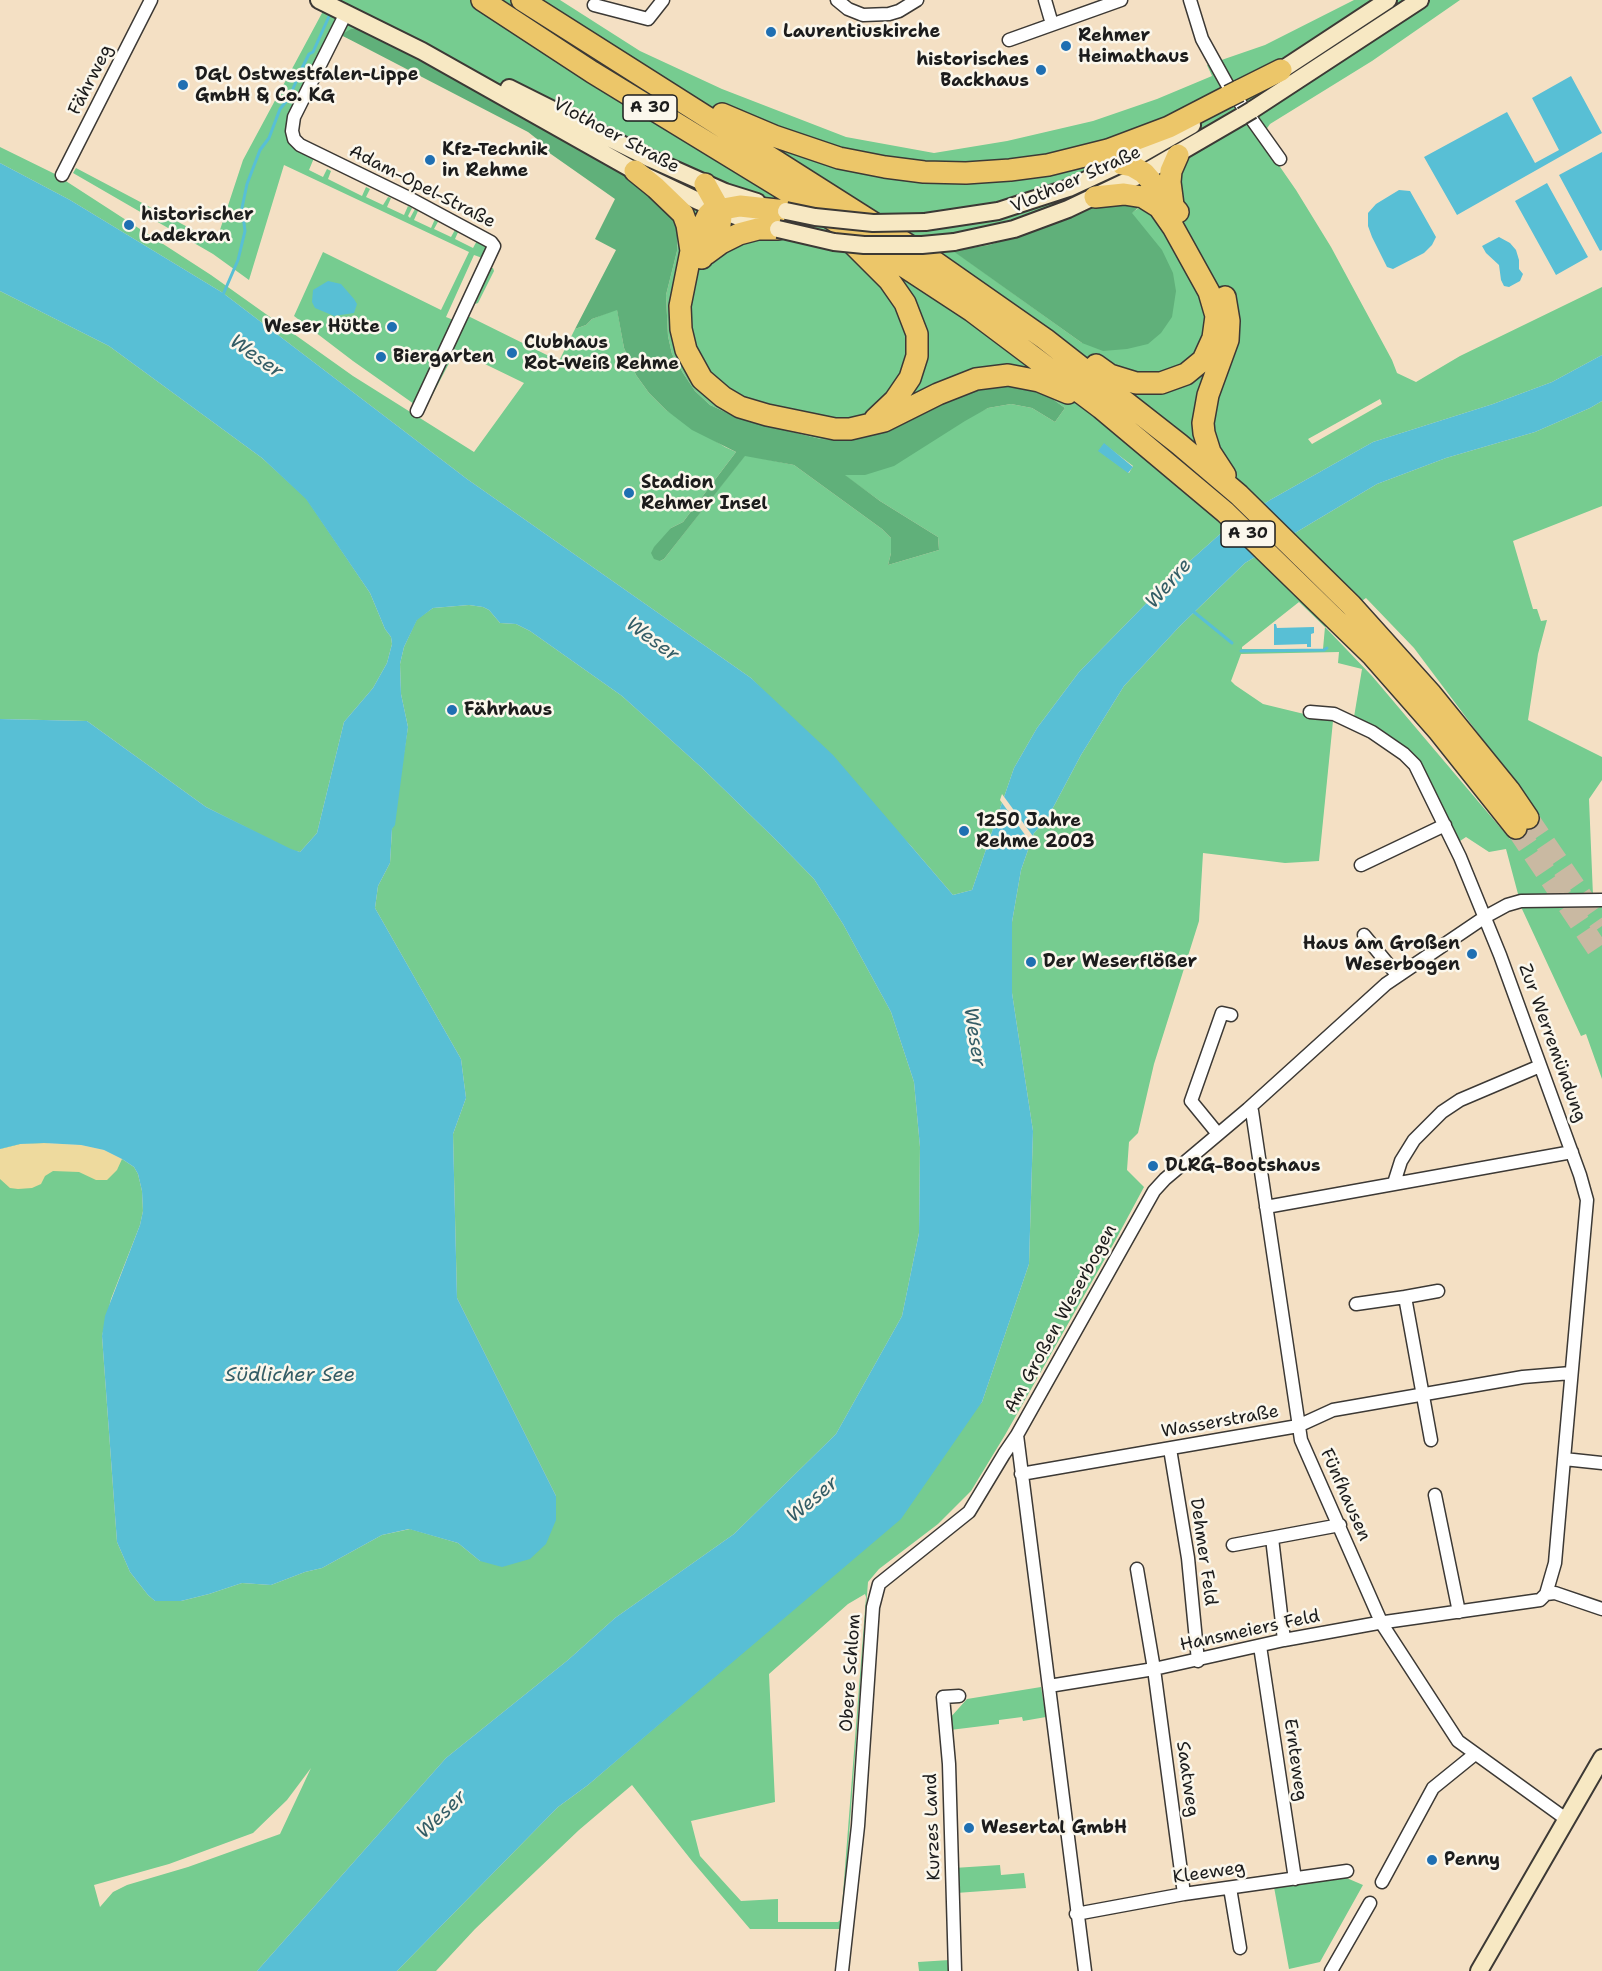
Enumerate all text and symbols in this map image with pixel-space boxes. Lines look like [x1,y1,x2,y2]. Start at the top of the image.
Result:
place label: Laurentiuskirche [783,21,940,43]
marker: Laurentiuskirche [764,25,778,39]
place label: Rehmer Heimathaus [1078,25,1189,68]
marker: Rehmer Heimathaus [1059,39,1073,53]
street label: Fährweg [64,41,118,119]
place label: historisches Backhaus [916,49,1029,92]
marker: historisches Backhaus [1034,63,1048,77]
place label: DGL Ostwestfalen-Lippe GmbH & Co. KG [195,64,418,106]
marker: DGL Ostwestfalen-Lippe GmbH & Co. KG [176,78,190,92]
street label: Vlothoer Straße [549,94,683,178]
road number: A 30 [623,95,677,121]
place label: Kfz-Technik in Rehme [442,139,548,182]
street label: Adam-Opel-Straße [345,141,499,233]
street label: Vlothoer Straße [1008,142,1144,218]
marker: Kfz-Technik in Rehme [423,153,437,167]
place label: historischer Ladekran [141,204,254,246]
marker: historischer Ladekran [122,218,136,232]
place label: Weser Hütte [264,316,380,338]
marker: Weser Hütte [385,320,399,334]
water label: Weser [225,330,287,384]
place label: Clubhaus Rot-Weiß Rehme [524,332,679,374]
place label: Biergarten [393,346,494,368]
marker: Clubhaus Rot-Weiß Rehme [505,346,519,360]
marker: Biergarten [374,350,388,364]
place label: Stadion Rehmer Insel [641,472,768,514]
marker: Stadion Rehmer Insel [622,486,636,500]
road number: A 30 [1221,521,1275,547]
water label: Werre [1141,554,1197,614]
water label: Weser [621,613,683,667]
place label: Fährhaus [464,699,552,721]
marker: Fährhaus [445,703,459,717]
place label: 1250 Jahre Rehme 2003 [976,810,1095,852]
marker: 1250 Jahre Rehme 2003 [957,824,971,838]
place label: Haus am Großen Weserbogen [1303,933,1460,976]
marker: Haus am Großen Weserbogen [1465,947,1479,961]
place label: Der Weserflößer [1043,951,1197,973]
marker: Der Weserflößer [1024,955,1038,969]
street label: Zur Werremündung [1513,961,1591,1125]
water label: Weser [957,1005,991,1069]
place label: DLRG-Bootshaus [1165,1155,1321,1177]
marker: DLRG-Bootshaus [1146,1159,1160,1173]
street label: Am Großen Weserbogen [1000,1221,1122,1417]
water label: Südlicher See [225,1364,355,1388]
street label: Wasserstraße [1159,1401,1281,1443]
street label: Fünfhausen [1315,1445,1375,1545]
water label: Weser [782,1472,844,1528]
street label: Dehmer Feld [1185,1497,1221,1607]
street label: Hansmeiers Feld [1178,1606,1322,1656]
street label: Obere Schlom [836,1613,866,1733]
street label: Ernteweg [1279,1717,1311,1803]
street label: Saatweg [1171,1740,1203,1818]
street label: Kurzes Land [920,1773,946,1881]
water label: Weser [412,1786,472,1844]
place label: Wesertal GmbH [981,1817,1127,1839]
marker: Wesertal GmbH [962,1821,976,1835]
place label: Penny [1444,1849,1500,1871]
marker: Penny [1425,1853,1439,1867]
street label: Kleeweg [1171,1857,1247,1889]

